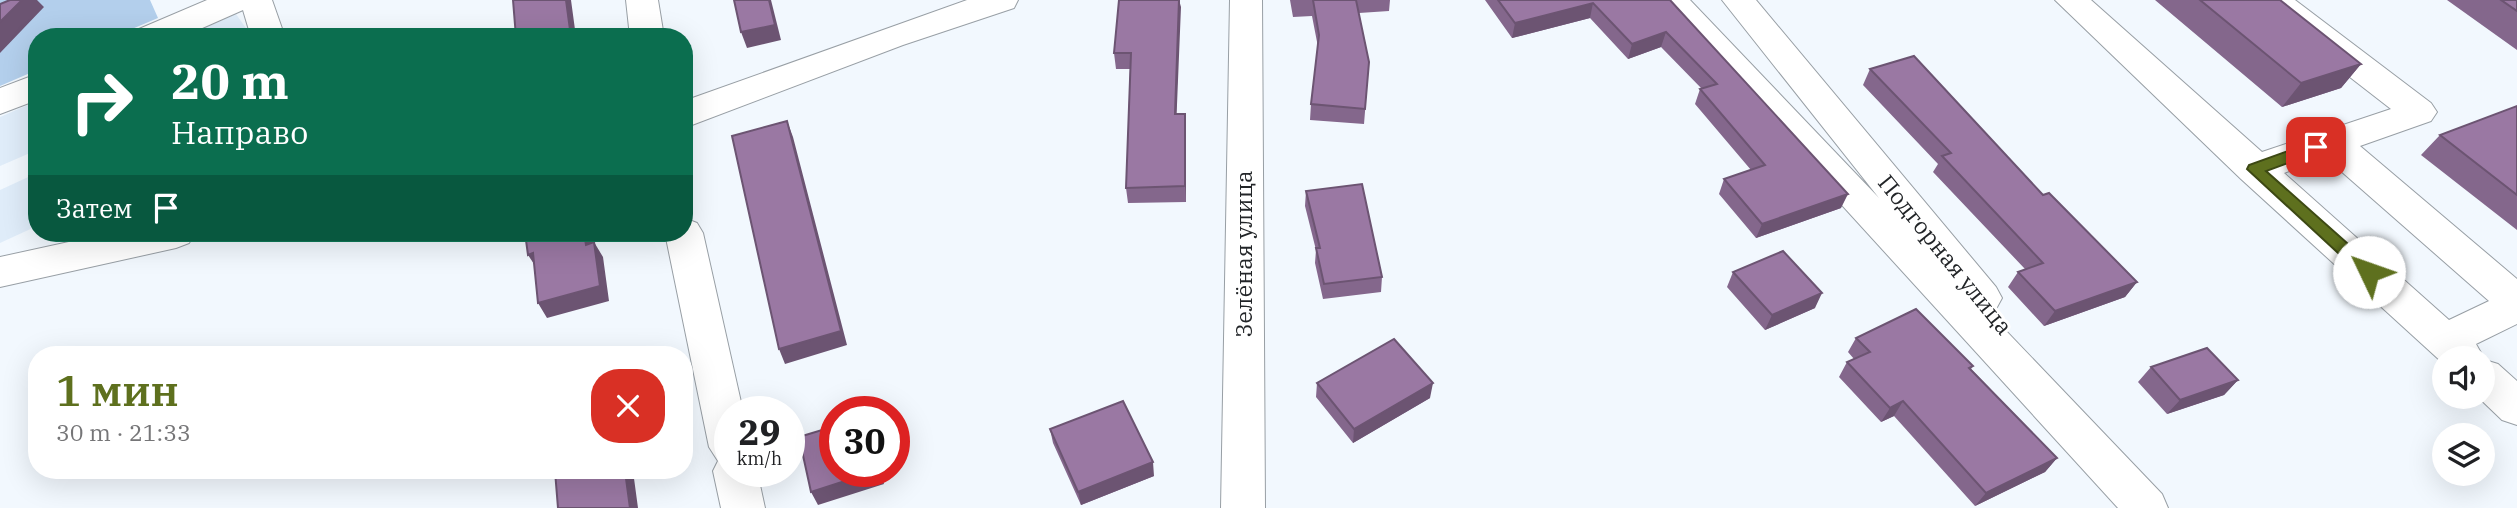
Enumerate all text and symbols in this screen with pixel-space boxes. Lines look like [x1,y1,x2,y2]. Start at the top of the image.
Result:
text: 20 m [171,49,289,112]
icon: right [56,56,147,147]
text: Направо [171,111,308,153]
pin [2286,117,2346,177]
icon: arrive [2297,128,2335,166]
street label: Подгорная улица [1872,168,2020,340]
street label: Зелёная улица [1228,171,1258,337]
icon: arrive [147,189,185,227]
text: Затем [56,191,133,225]
position arrow [2332,235,2406,309]
map controls [2432,346,2495,486]
button: sound [2432,346,2495,409]
text: 1 мин [56,363,179,418]
button: close [591,369,665,443]
speed limit sign: 30 [819,396,910,487]
text: 29 [738,409,781,455]
text: 30 m · 21:33 [56,417,191,447]
button: layers [2432,423,2495,486]
text: km/h [737,447,782,470]

